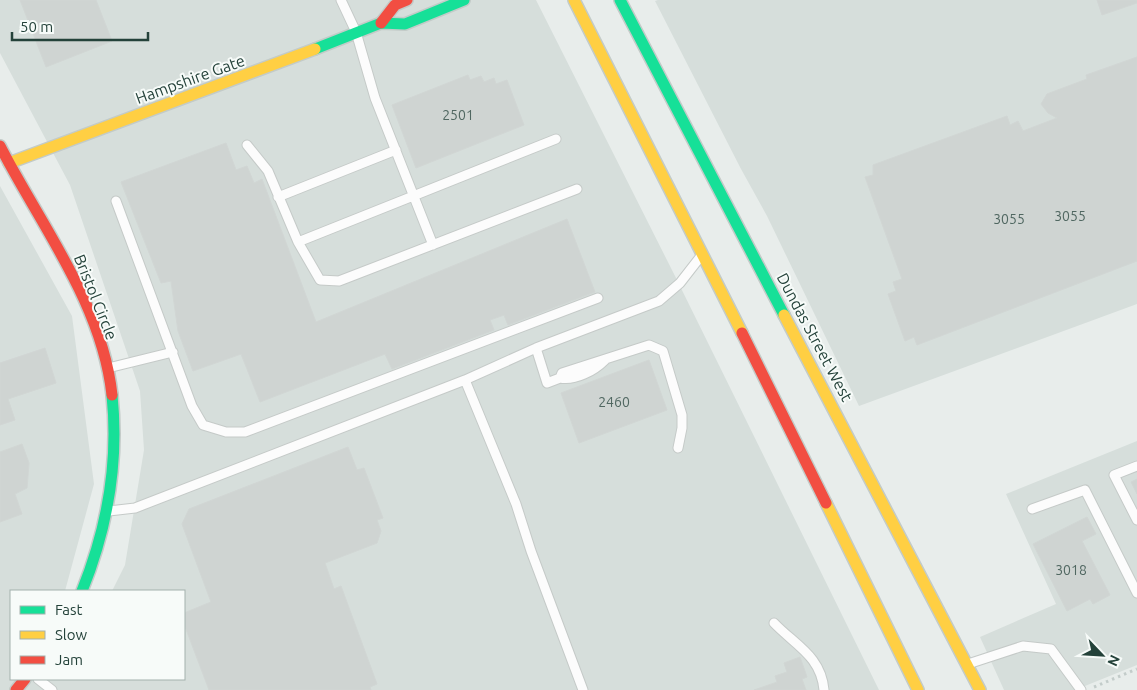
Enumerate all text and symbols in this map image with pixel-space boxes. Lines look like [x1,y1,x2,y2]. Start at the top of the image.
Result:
scale bar [12,10,149,42]
text: 50 m [20,18,53,35]
street label: Hampshire Gate [133,51,247,107]
house number: 2501 [442,107,474,123]
house number: 3055 [1054,208,1086,224]
house number: 3055 [993,211,1025,227]
street label: Bristol Circle [71,252,121,342]
street label: Dundas Street West [774,270,857,405]
house number: 2460 [598,394,630,410]
house number: 3018 [1055,562,1087,578]
legend [10,590,185,680]
text: Fast [55,601,83,618]
text: Slow [55,626,88,643]
north arrow [1077,630,1127,680]
text: Jam [55,651,83,668]
text: N [1104,652,1123,669]

